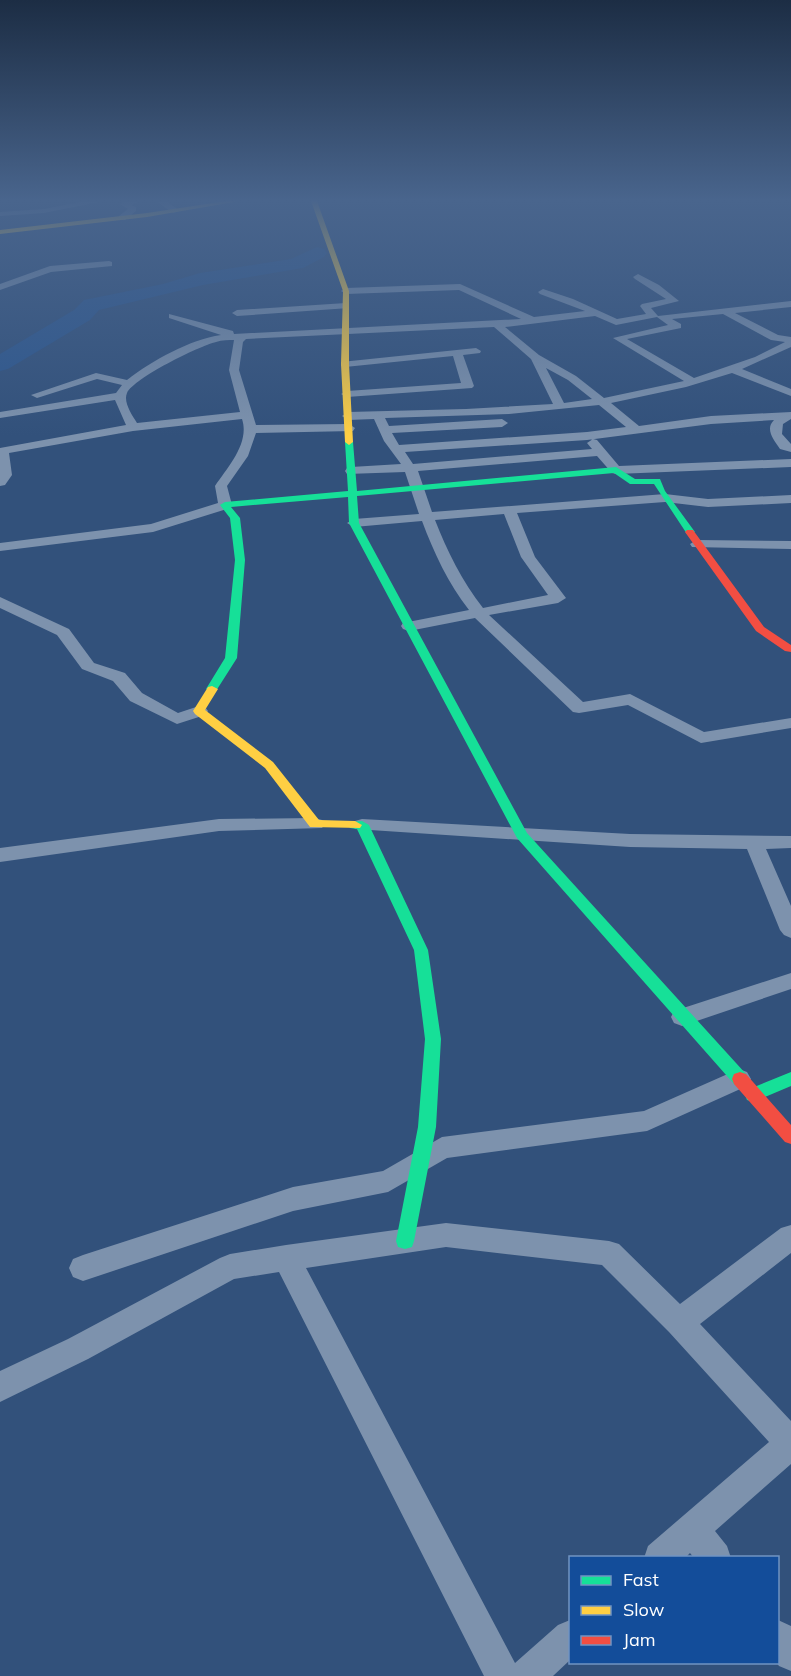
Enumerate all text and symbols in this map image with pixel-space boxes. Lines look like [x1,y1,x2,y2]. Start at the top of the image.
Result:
legend [569,1556,779,1664]
text: Fast [623,1568,659,1591]
text: Slow [623,1598,665,1621]
text: Jam [623,1628,656,1651]

